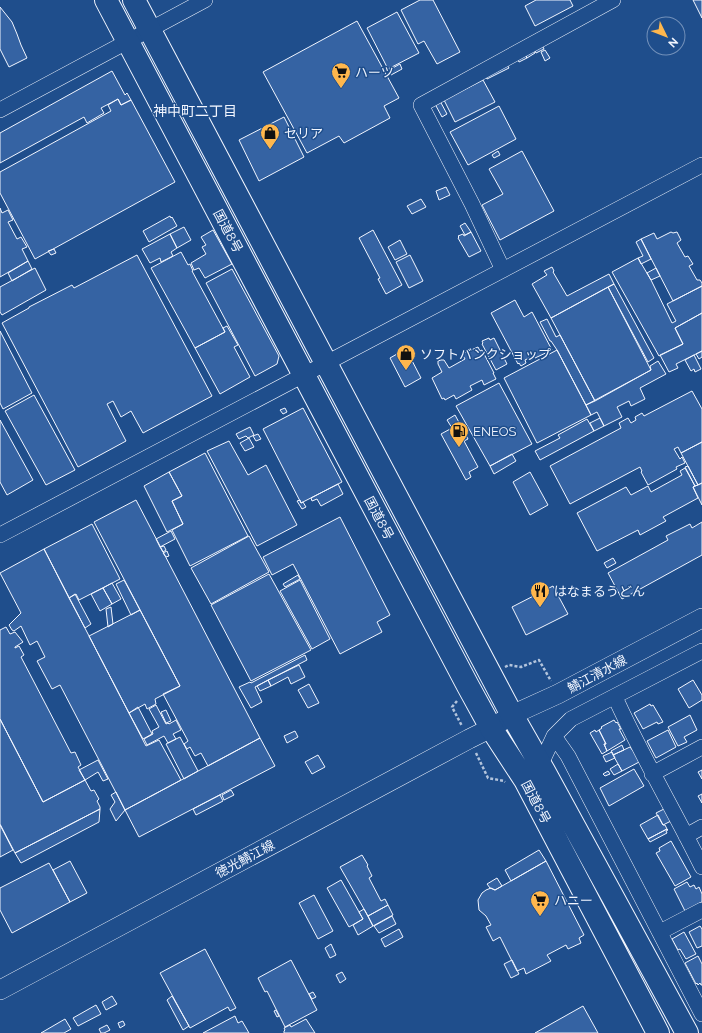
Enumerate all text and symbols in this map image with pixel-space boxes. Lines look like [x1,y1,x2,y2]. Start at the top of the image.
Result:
north arrow [646,16,686,56]
text: N [665,35,681,50]
supermarket icon: ハーツ [330,61,352,89]
place label: ハーツ [355,65,394,80]
district label: 神中町二丁目 [153,103,237,119]
shop icon: セリア [259,122,281,150]
place label: セリア [284,126,323,141]
street label: 国道8号 [210,207,246,255]
shop icon: ソフトバンクショップ [395,343,417,371]
place label: ソフトバンクショップ [420,347,551,362]
fuel station icon: ENEOS [448,420,470,448]
place label: ENEOS [473,424,516,439]
street label: 国道8号 [361,494,397,542]
restaurant icon: はなまるうどん [529,580,551,608]
place label: はなまるうどん [554,584,645,599]
street label: 鯖江清水線 [565,652,629,696]
street label: 国道8号 [518,778,554,826]
street label: 徳光鯖江線 [213,837,277,881]
supermarket icon: ハニー [529,889,551,917]
place label: ハニー [554,893,593,908]

